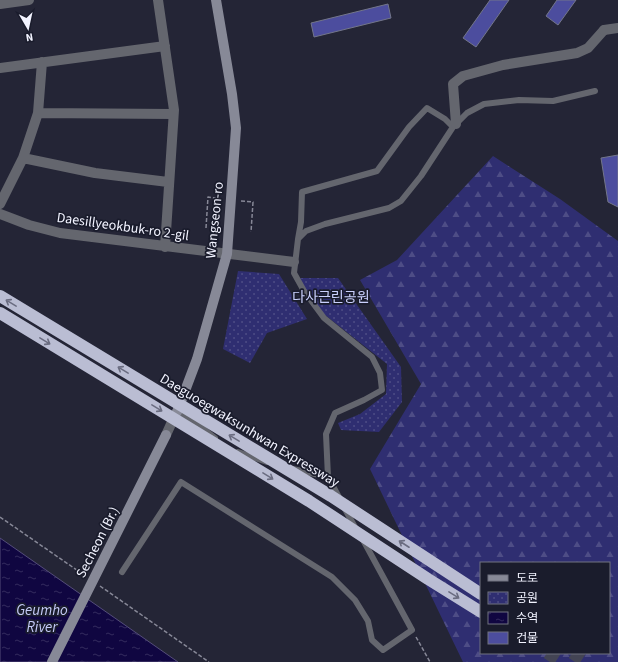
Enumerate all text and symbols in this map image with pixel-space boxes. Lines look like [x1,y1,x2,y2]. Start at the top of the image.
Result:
north arrow [8,8,48,48]
text: N [25,29,34,45]
street label: Wangseon-ro [201,181,229,260]
street label: Daesillyeokbuk-ro 2-gil [55,208,191,246]
park label: 다사근린공원 [292,288,370,308]
one-way arrow [6,299,17,307]
one-way arrow [39,337,50,345]
one-way arrow [118,366,129,374]
street label: Daeguoegwaksunhwan Expressway [156,369,344,493]
one-way arrow [151,404,162,412]
one-way arrow [229,434,240,442]
one-way arrow [262,472,274,480]
street label: Secheon (Br.) [71,503,124,582]
one-way arrow [398,539,409,548]
legend [480,562,610,654]
text: 도로 [516,570,538,587]
text: 공원 [516,590,538,607]
one-way arrow [449,591,460,600]
water label: Geumho River [16,600,68,638]
text: 수역 [516,610,538,627]
text: 건물 [516,630,538,647]

